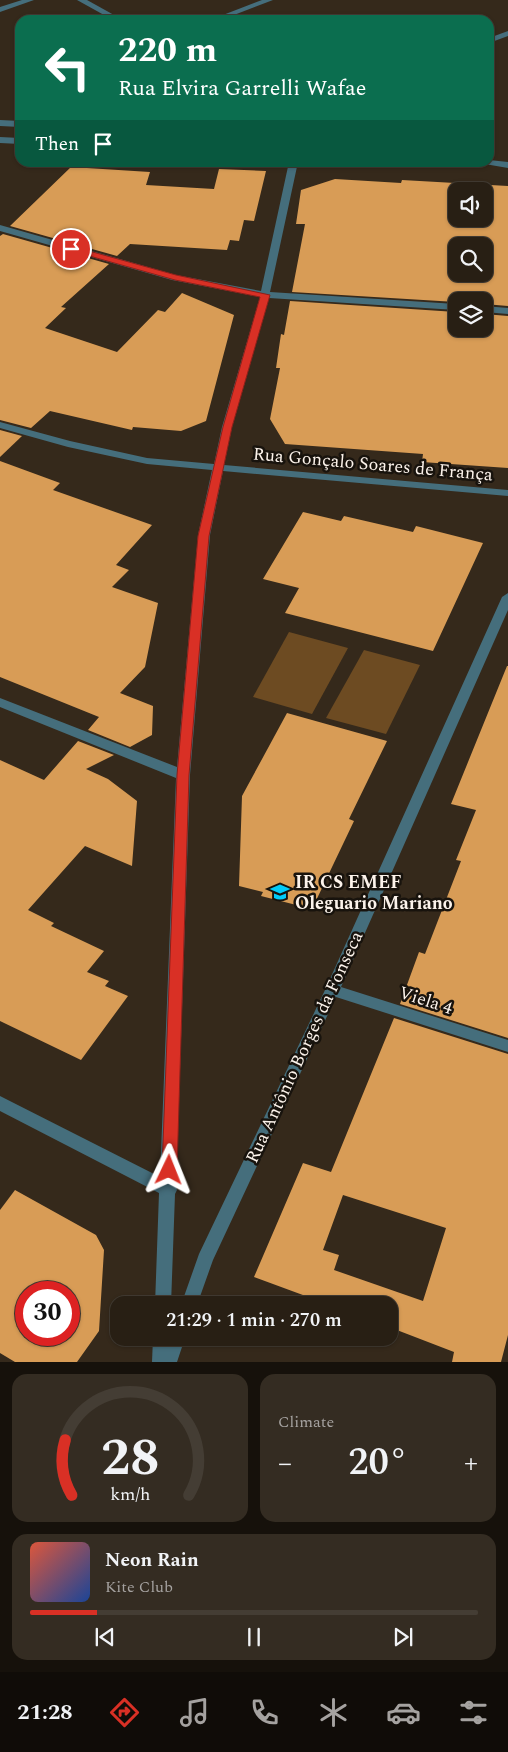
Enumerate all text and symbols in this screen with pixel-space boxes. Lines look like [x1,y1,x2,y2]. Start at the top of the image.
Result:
text: 220 m [118,24,217,77]
icon: left [35,35,100,100]
text: Rua Elvira Garrelli Wafae [118,72,366,105]
text: Then [35,130,79,159]
icon: arrive [89,130,117,158]
map controls [448,182,493,337]
button: sound [448,182,493,227]
pin [50,228,92,270]
icon: arrive [57,235,85,263]
button: search [448,237,493,282]
button: layers [448,292,493,337]
street label: Rua Gonçalo Soares de França [252,441,494,488]
place label: IR CS EMEF Oleguario Mariano [295,869,453,917]
school or university icon: IR CS EMEF Oleguario Mariano [269,881,291,903]
street label: Rua Antônio Borges da Fonseca [239,927,370,1168]
street label: Viela 4 [395,979,456,1022]
position arrow [142,1143,194,1195]
speed limit sign: 30 [15,1281,80,1346]
text: 21:29 · 1 min · 270 m [166,1306,342,1335]
text: Climate [278,1410,334,1434]
text: 28 [101,1419,159,1498]
text: 20° [348,1434,408,1492]
text: − [278,1442,292,1485]
text: + [464,1442,478,1485]
text: km/h [110,1481,150,1508]
text: Neon Rain [105,1546,199,1575]
text: Kite Club [105,1575,173,1599]
icon: previous [91,1623,119,1651]
icon: pause [240,1623,268,1651]
icon: next [389,1623,417,1651]
icon: directions [107,1695,142,1730]
icon: music [177,1695,212,1730]
icon: phone [247,1695,282,1730]
icon: climate [316,1695,351,1730]
icon: car [386,1695,421,1730]
icon: filters [456,1695,491,1730]
text: 21:28 [17,1696,73,1729]

